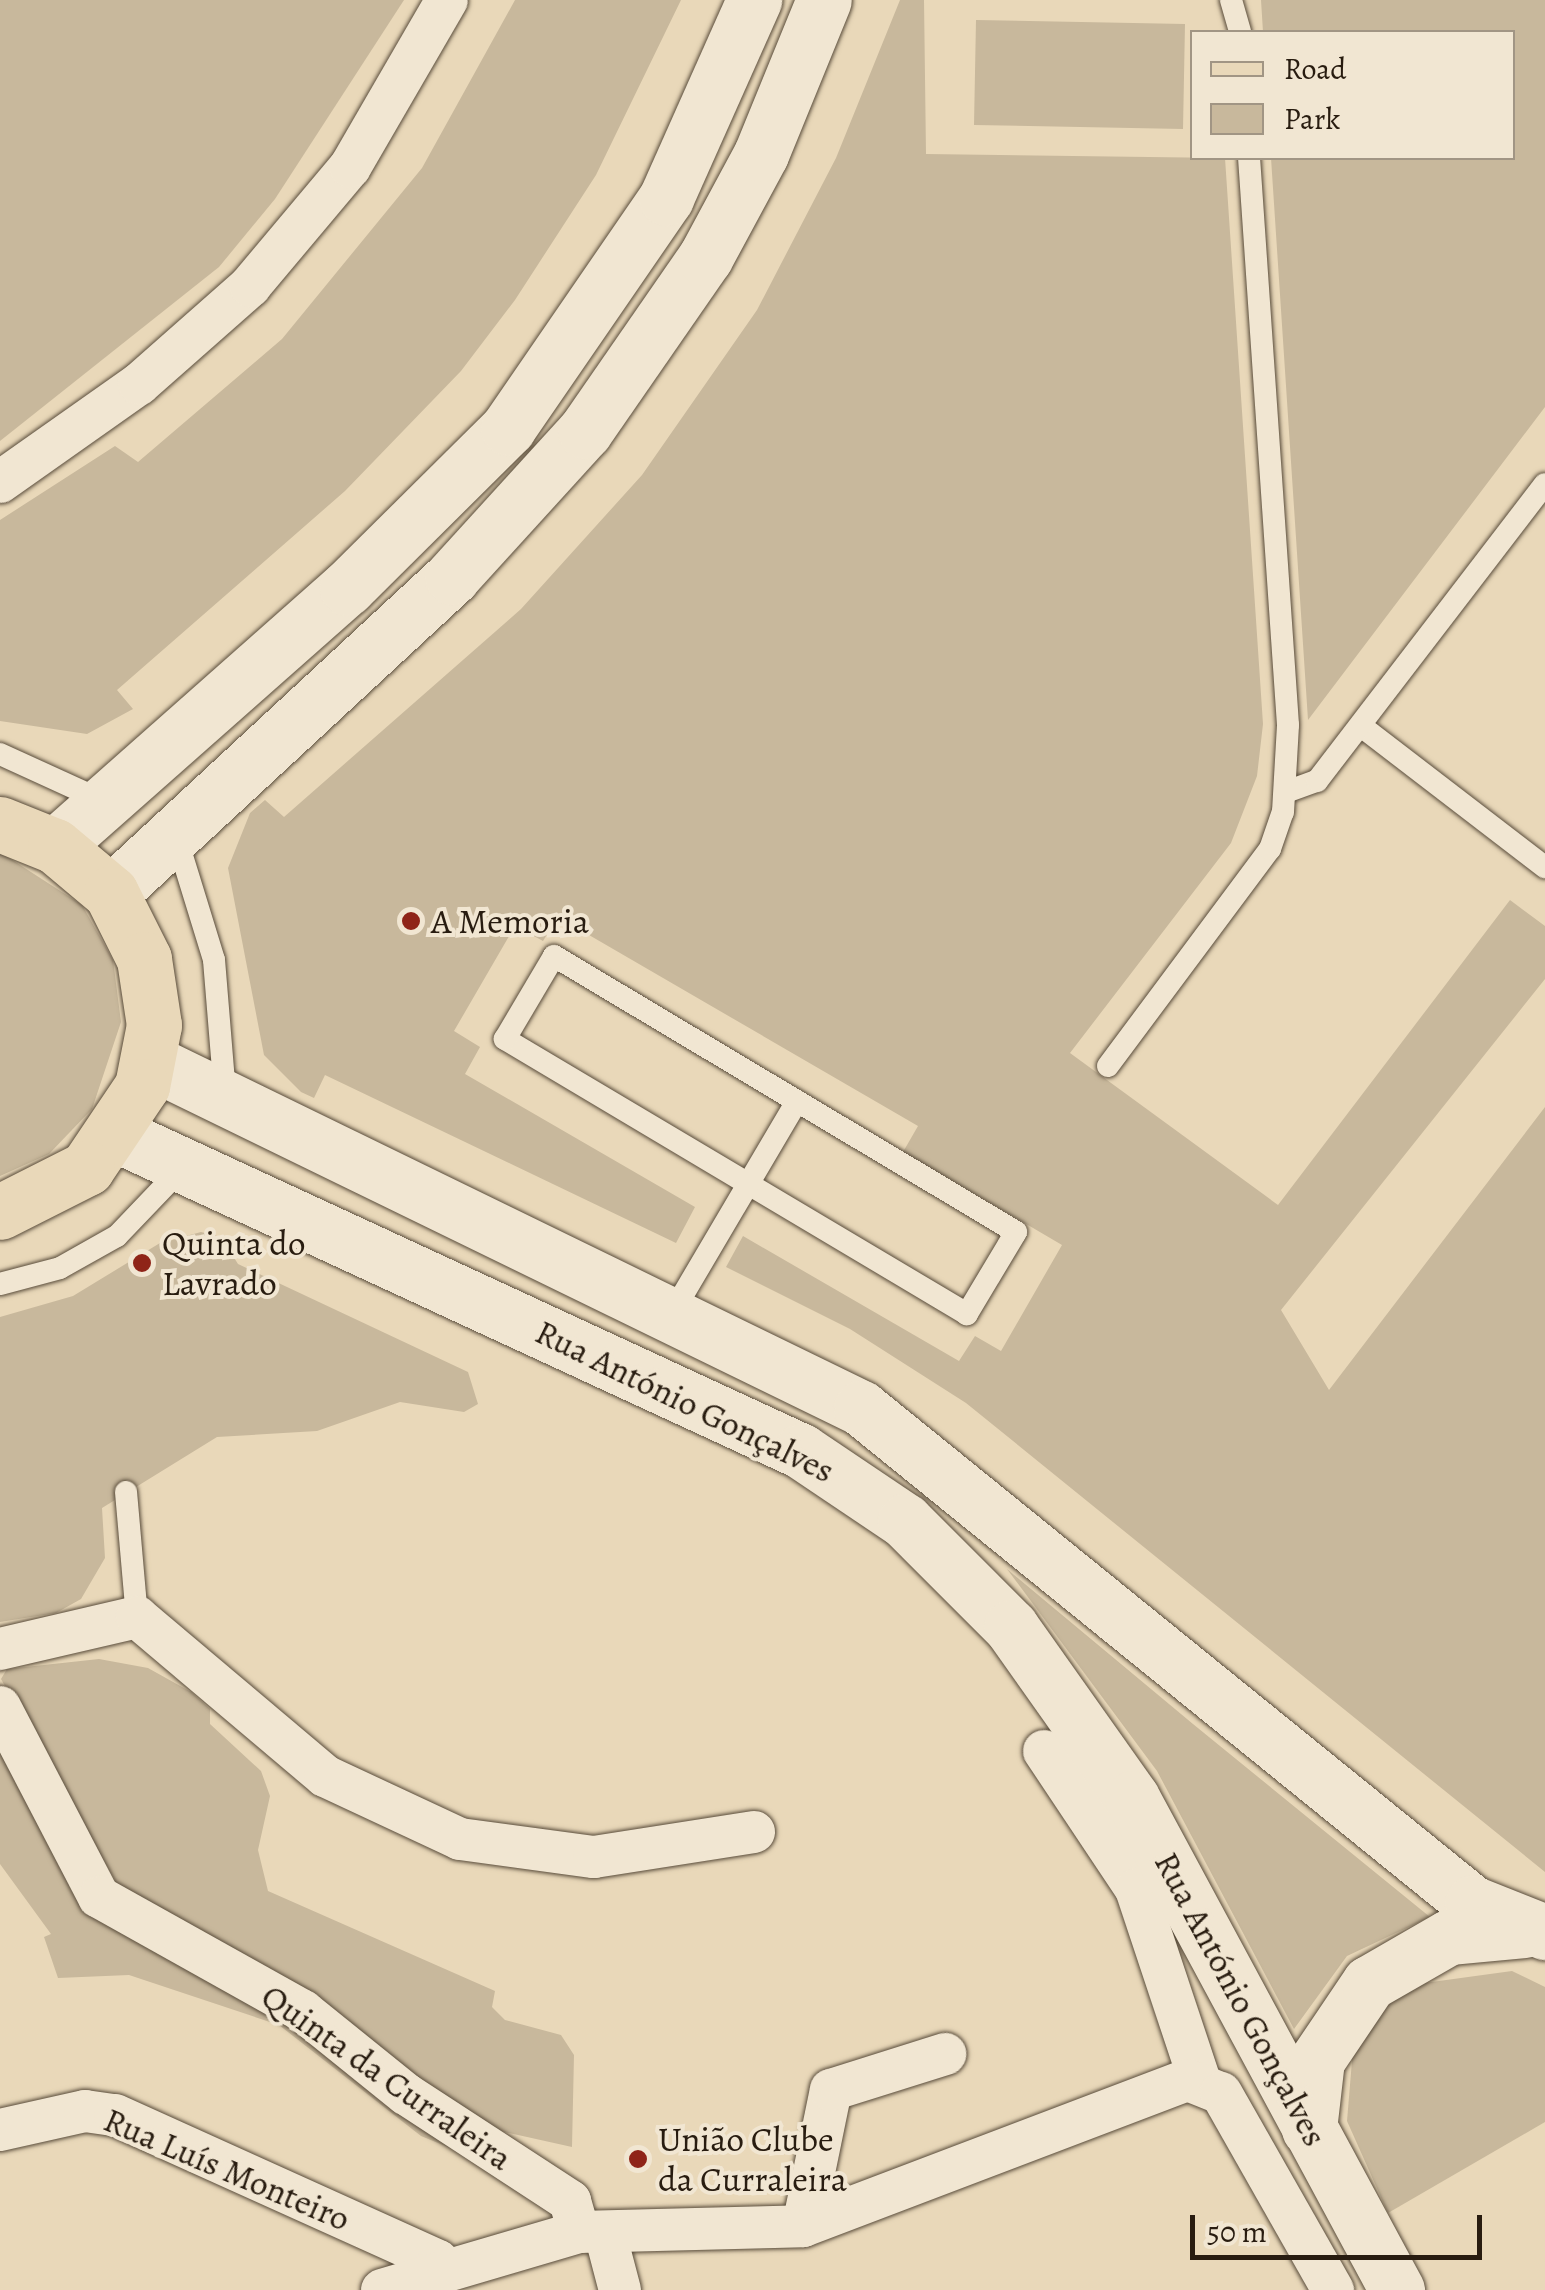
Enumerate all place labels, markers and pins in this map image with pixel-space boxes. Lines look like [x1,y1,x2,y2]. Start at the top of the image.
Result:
place label: A Memoria [431,900,589,942]
marker: A Memoria [400,910,422,932]
place label: Quinta do Lavrado [162,1222,305,1304]
marker: Quinta do Lavrado [131,1252,153,1274]
place label: União Clube da Curraleira [658,2118,847,2200]
marker: União Clube da Curraleira [627,2148,649,2170]

